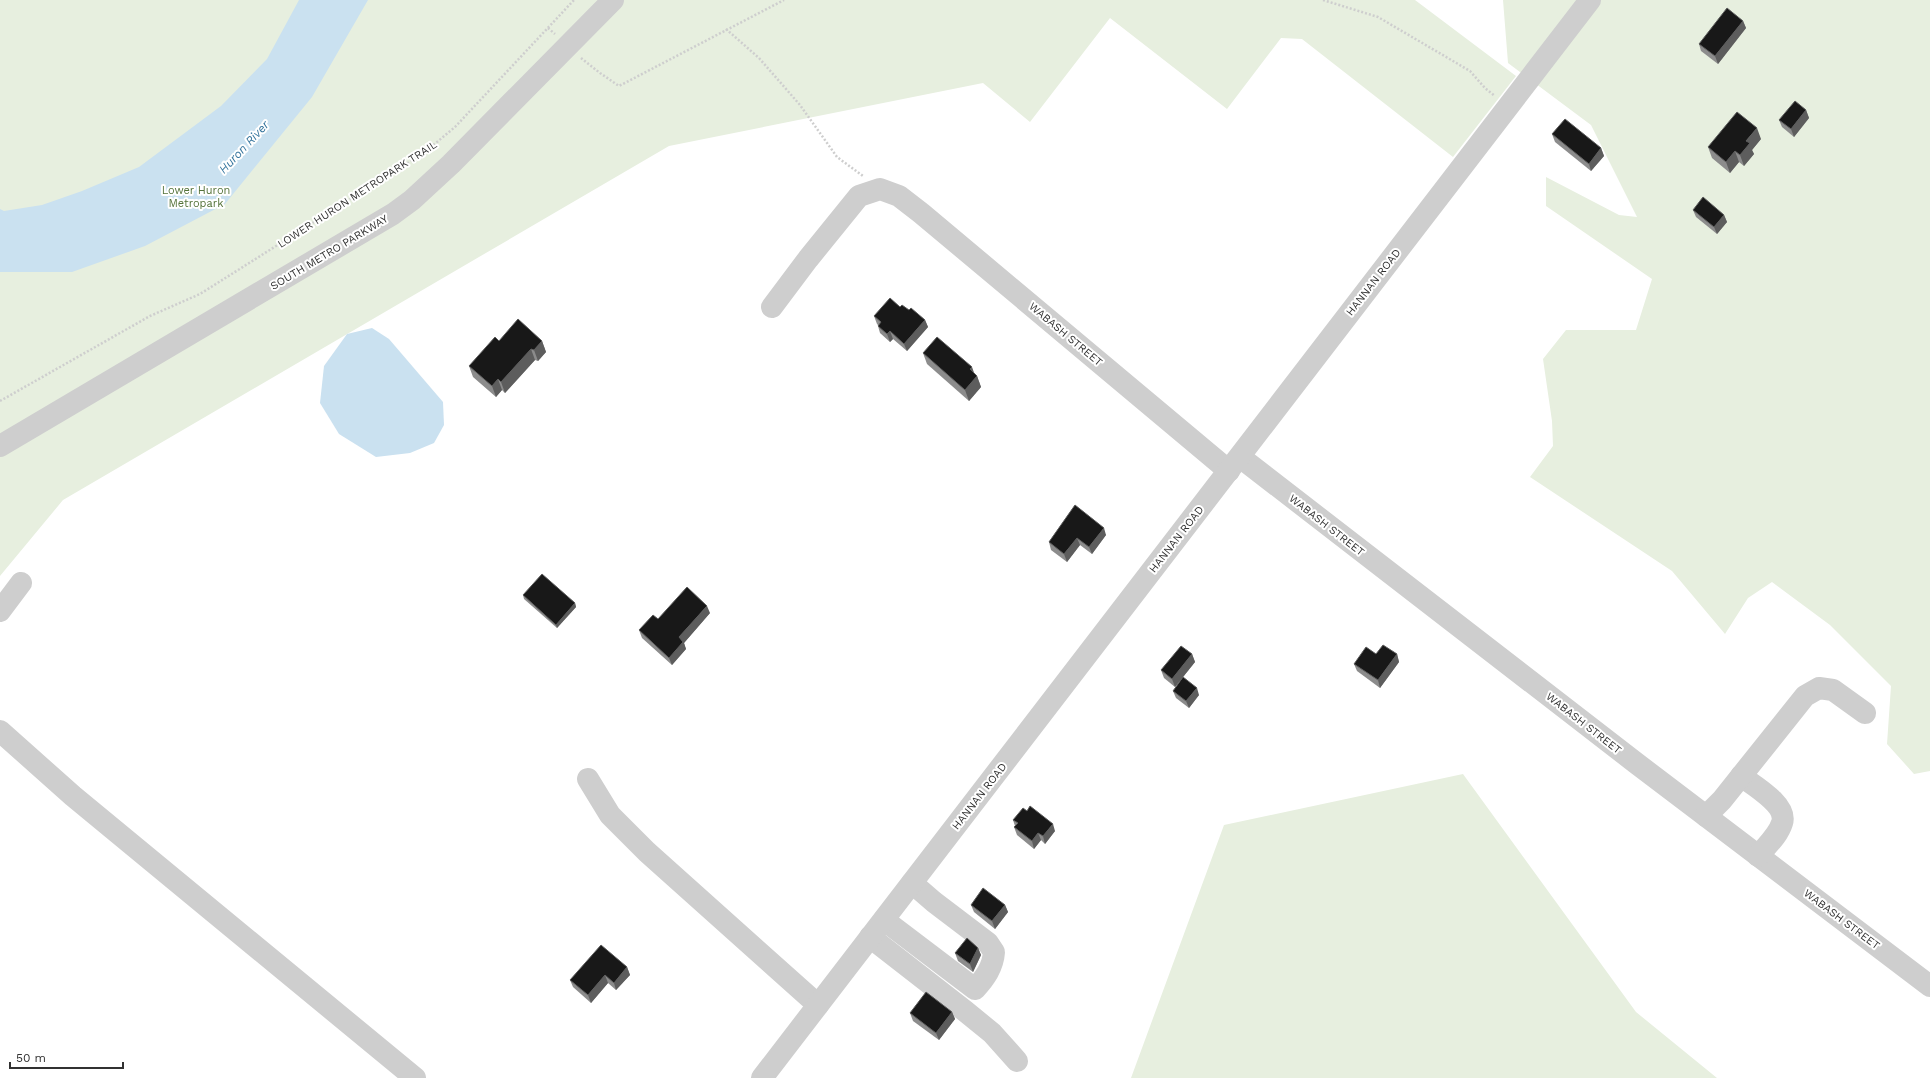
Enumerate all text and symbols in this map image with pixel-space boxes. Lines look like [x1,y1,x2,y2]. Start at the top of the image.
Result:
water label: Huron River [216,117,273,176]
street label: LOWER HURON METROPARK TRAIL [275,138,440,251]
park label: Lower Huron Metropark [162,184,230,210]
street label: SOUTH METRO PARKWAY [268,212,391,293]
street label: HANNAN ROAD [1343,246,1403,318]
street label: WABASH STREET [1026,300,1105,369]
street label: WABASH STREET [1286,492,1367,559]
street label: HANNAN ROAD [1146,503,1206,575]
street label: WABASH STREET [1543,690,1624,757]
street label: HANNAN ROAD [949,760,1009,832]
street label: WABASH STREET [1801,887,1883,952]
scale bar [10,1044,123,1070]
text: 50 m [16,1051,46,1065]

